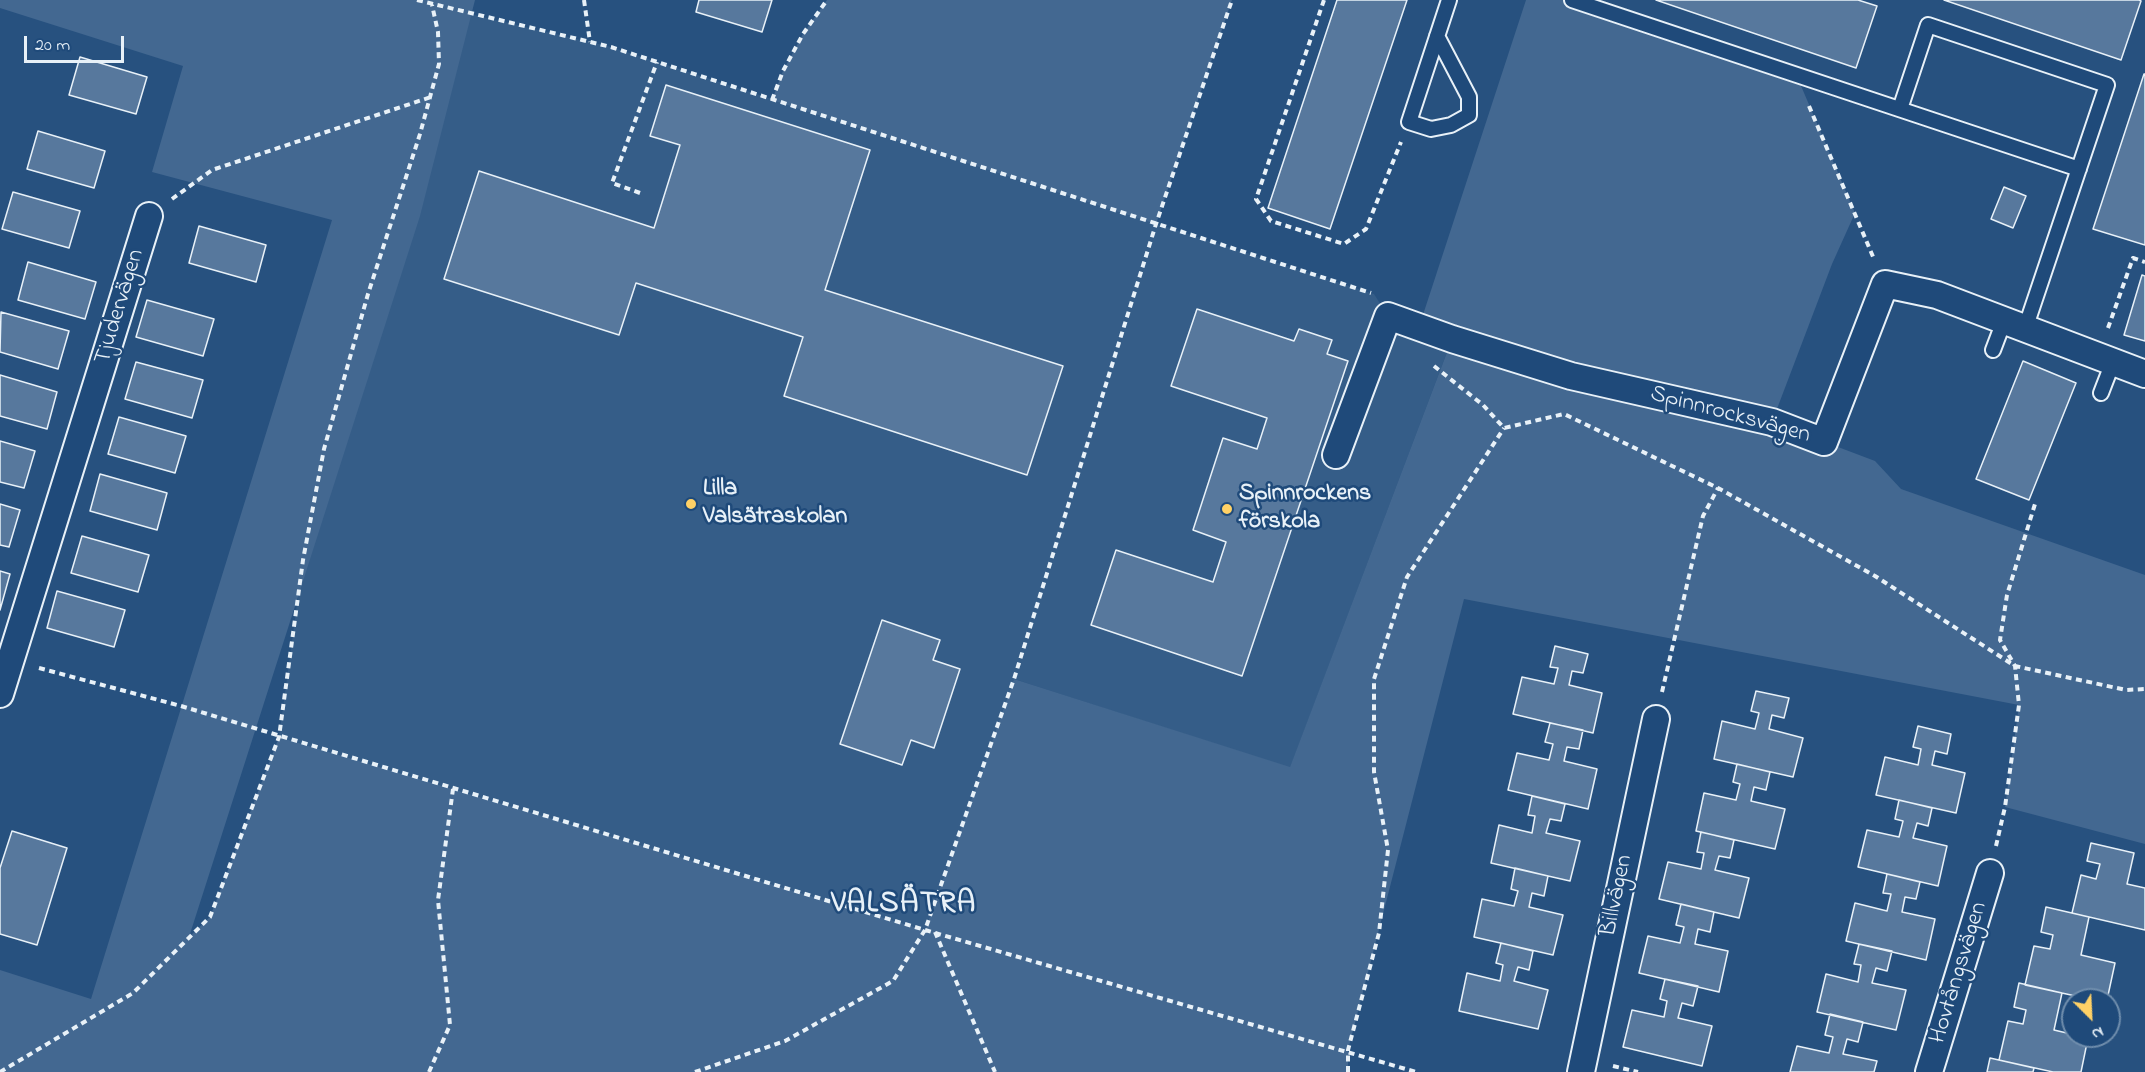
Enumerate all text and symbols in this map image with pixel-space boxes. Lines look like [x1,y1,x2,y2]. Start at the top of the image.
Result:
scale bar [27,24,128,62]
text: 20 m [35,33,70,59]
street label: Tjudervägen [90,246,152,368]
street label: Spinnrocksvägen [1647,381,1813,451]
place label: Lilla Valsätraskolan [703,476,847,532]
place label: Spinnrockens förskola [1239,481,1371,537]
marker: Lilla Valsätraskolan [684,497,698,511]
marker: Spinnrockens förskola [1220,502,1234,516]
street label: Billvägen [1595,852,1641,940]
district label: VALSÄTRA [831,888,977,924]
street label: Hovtångsvägen [1925,899,1995,1047]
north arrow [2061,988,2121,1048]
text: N [2088,1019,2107,1046]

